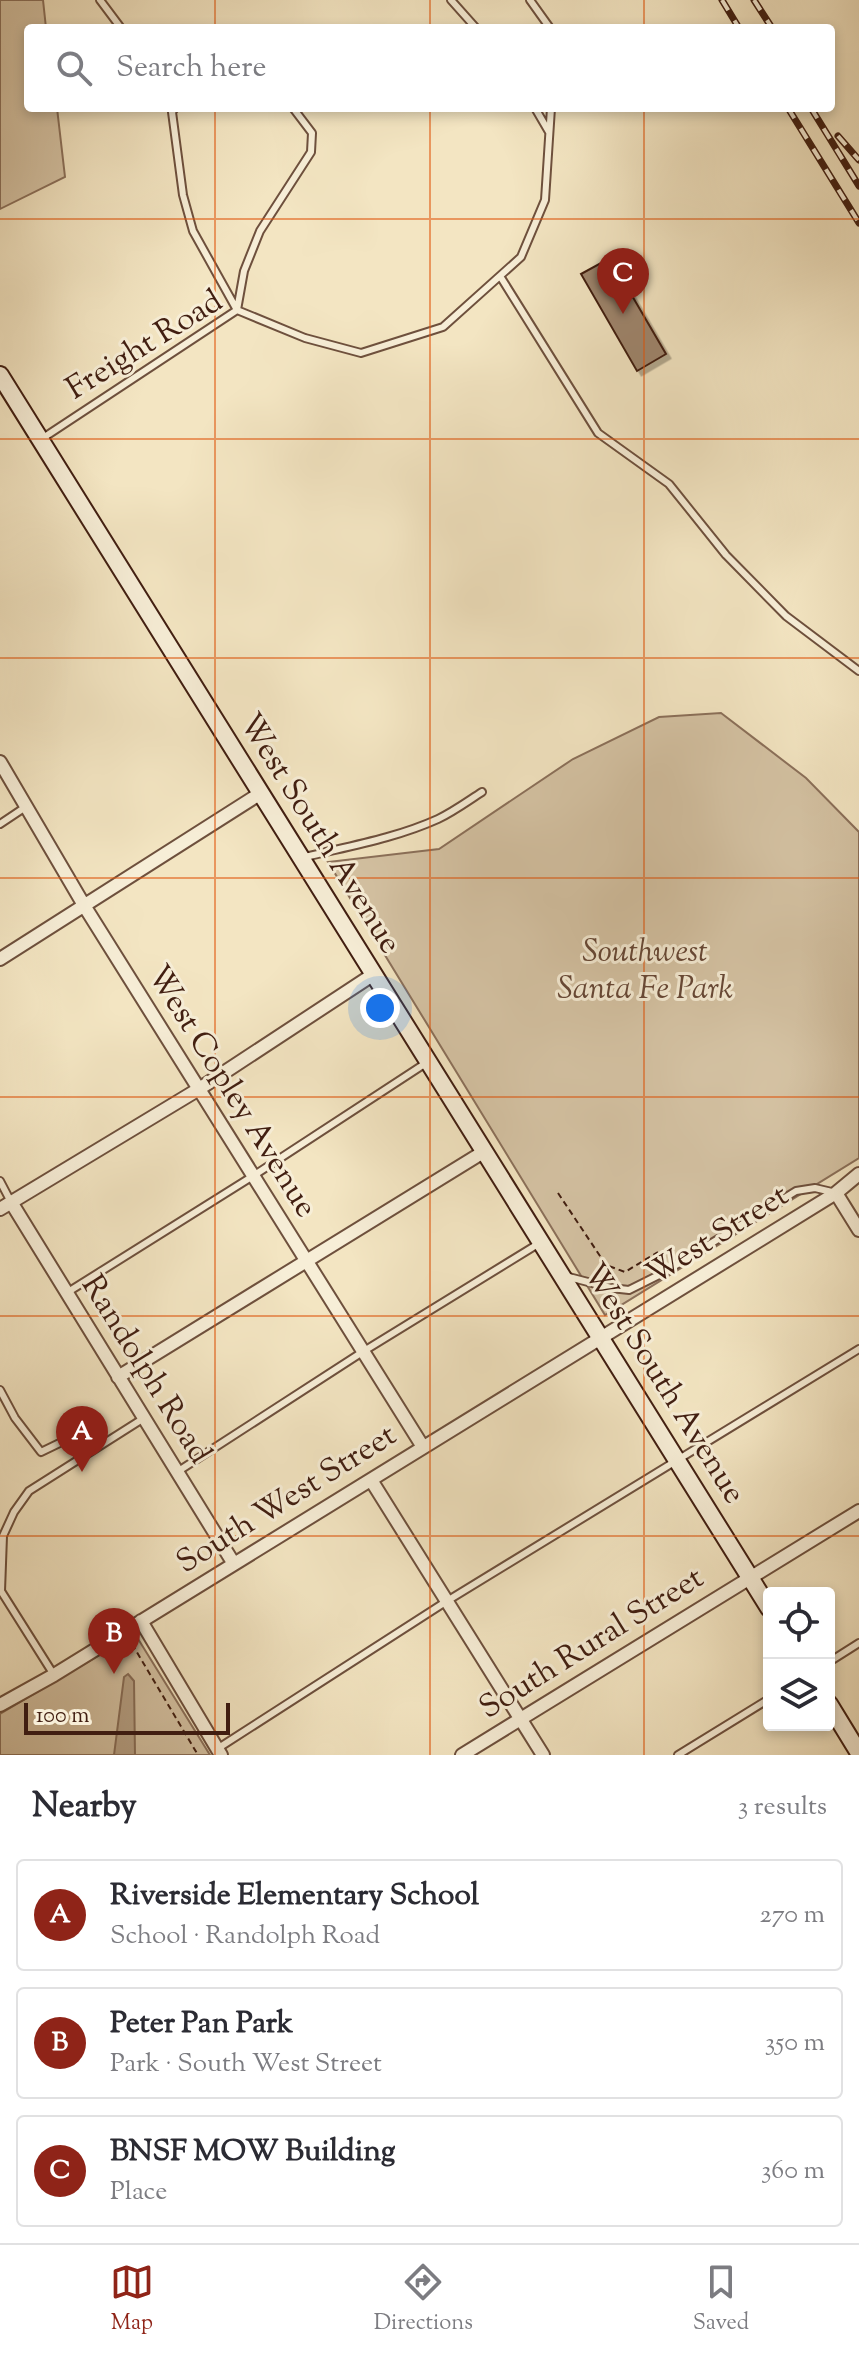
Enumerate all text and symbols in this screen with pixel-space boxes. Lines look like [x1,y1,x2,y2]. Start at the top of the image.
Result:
search box [24,24,835,112]
icon: search [52,46,96,90]
text: Search here [116,47,266,90]
pin: C [597,248,649,314]
street label: Freight Road [58,280,232,412]
street label: West South Avenue [226,705,412,963]
park label: Southwest Santa Fe Park [557,930,733,1013]
street label: West Copley Avenue [135,957,327,1227]
your location [360,988,400,1028]
street label: West Street [638,1174,798,1298]
street label: West South Avenue [570,1255,756,1513]
street label: Randolph Road [68,1267,222,1473]
pin: A [56,1406,108,1472]
street label: South West Street [168,1414,406,1586]
street label: South Rural Street [471,1556,713,1732]
map controls [763,1587,835,1731]
button: locate [763,1587,835,1659]
pin: B [88,1608,140,1674]
button: layers [763,1659,835,1731]
scale bar [24,1699,230,1735]
text: 100 m [36,1701,89,1733]
text: Nearby [32,1783,137,1832]
text: 3 results [738,1789,827,1826]
text: Riverside Elementary School [110,1875,479,1918]
text: A [49,1897,71,1934]
text: 270 m [760,1897,825,1934]
text: School · Randolph Road [110,1918,380,1955]
text: Peter Pan Park [110,2003,293,2046]
text: B [52,2025,68,2062]
text: 350 m [765,2025,825,2062]
text: Park · South West Street [110,2046,382,2083]
text: BNSF MOW Building [110,2131,395,2174]
text: C [50,2153,70,2190]
text: 360 m [761,2153,825,2190]
text: Place [110,2174,167,2211]
tab: Map [110,2260,154,2340]
tab: Directions [374,2260,473,2340]
tab: Saved [693,2260,749,2340]

